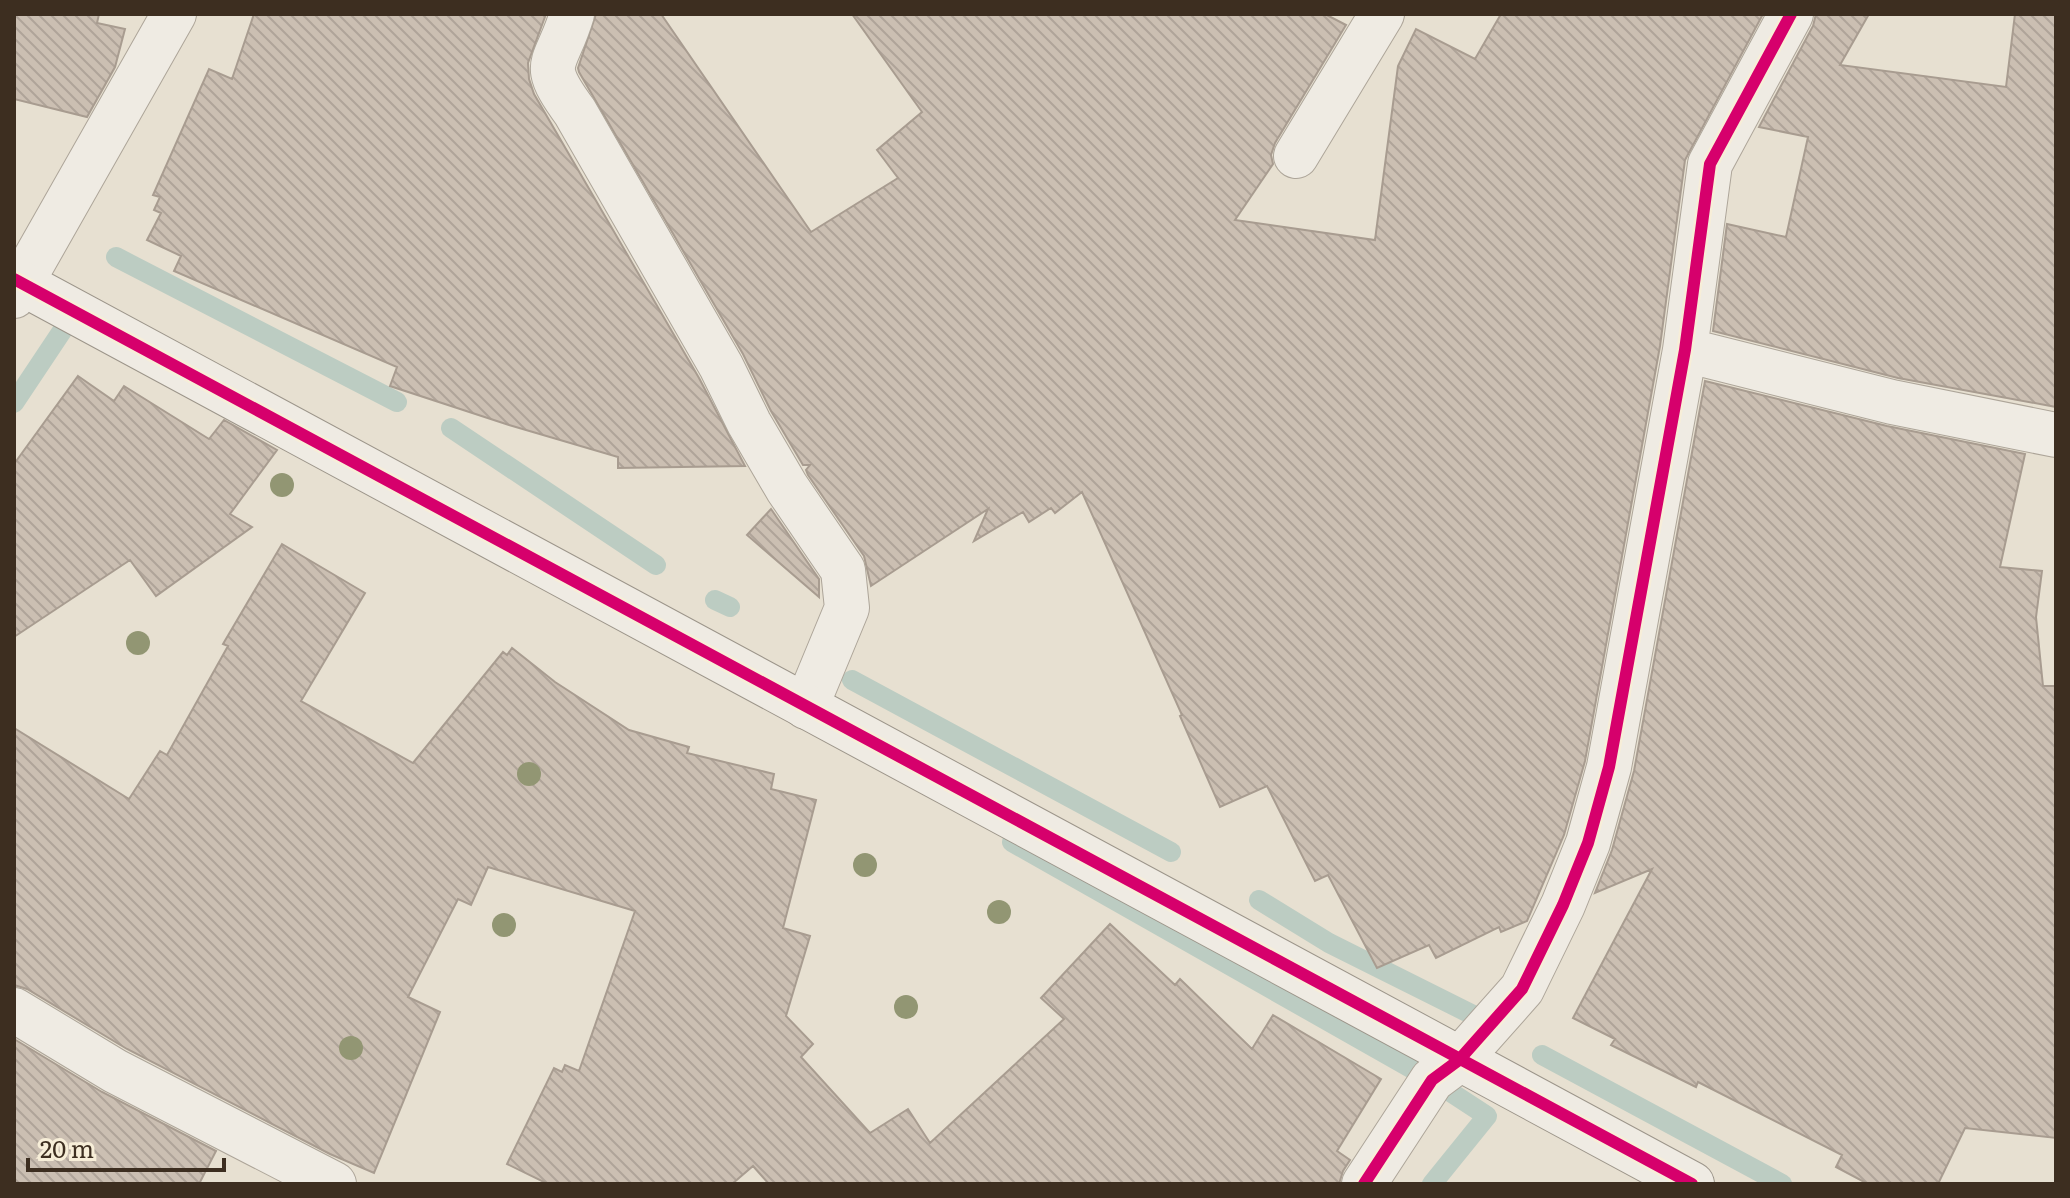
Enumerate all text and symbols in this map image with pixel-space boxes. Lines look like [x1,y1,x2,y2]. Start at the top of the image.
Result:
scale bar [28,1122,224,1172]
text: 20 m [40,1130,94,1165]

